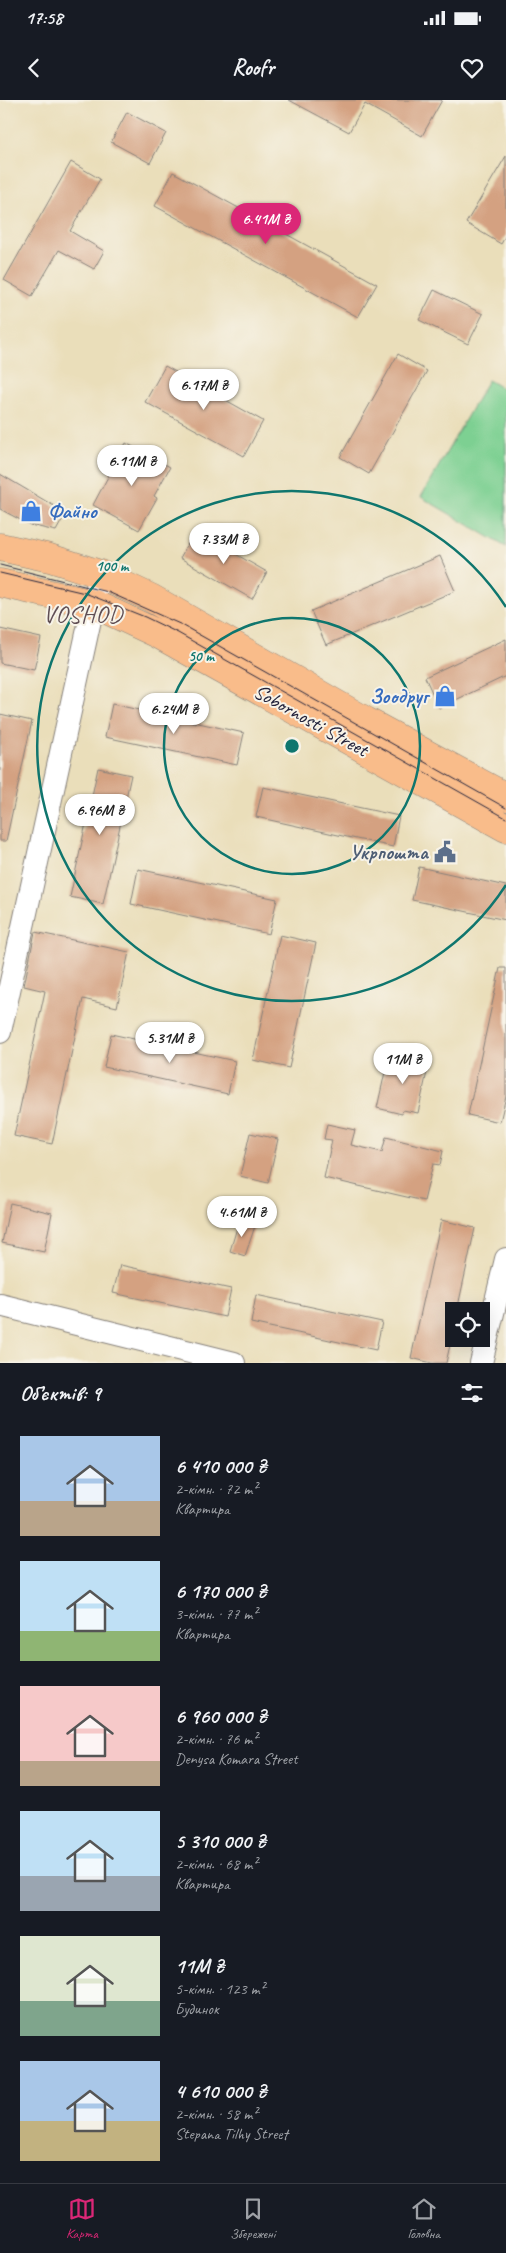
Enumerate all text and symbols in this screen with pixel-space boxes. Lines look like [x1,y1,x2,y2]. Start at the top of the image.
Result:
text: 17:58 [25,6,63,30]
icon: back [20,54,48,82]
text: Roofr [232,54,274,82]
icon: heart [458,54,486,82]
pin: 6.41M ₴ [220,202,312,245]
text: 6.41M ₴ [242,209,290,229]
pin: 6.17M ₴ [158,368,250,411]
text: 6.17M ₴ [180,375,228,395]
pin: 6.11M ₴ [86,444,178,487]
text: 6.11M ₴ [108,451,156,471]
shop icon: Файно [18,498,44,524]
place label: Файно [48,498,98,524]
pin: 7.33M ₴ [178,522,270,565]
text: 7.33M ₴ [200,529,248,549]
text: 100 m [96,557,130,576]
district label: VOSHOD [43,599,124,629]
text: 50 m [188,647,215,666]
street label: Sobornosti Street [249,678,375,763]
place label: Зоодруг [370,683,431,709]
shop icon: Зоодруг [432,683,458,709]
pin: 6.24M ₴ [128,692,220,735]
text: 6.24M ₴ [150,699,198,719]
centre of rings [283,737,301,755]
pin: 6.96M ₴ [54,794,146,836]
text: 6.96M ₴ [76,800,124,820]
place label: Укрпошта [349,839,430,865]
public building icon: Укрпошта [432,839,458,865]
pin: 5.31M ₴ [124,1022,216,1064]
text: 5.31M ₴ [146,1028,194,1048]
pin: 11M ₴ [368,1042,438,1085]
text: 11M ₴ [384,1049,422,1069]
pin: 4.61M ₴ [196,1196,288,1238]
text: 4.61M ₴ [218,1202,266,1222]
map controls [445,1302,490,1347]
button: locate [445,1302,490,1347]
icon: filters [458,1379,486,1407]
text: Об’єктів: 9 [20,1380,101,1406]
text: 6 410 000 ₴ [175,1453,266,1479]
icon: home [60,1456,120,1516]
text: 2-кімн. · 72 m² [175,1479,257,1499]
text: Квартира [175,1499,230,1519]
text: 6 170 000 ₴ [175,1578,266,1604]
icon: home [60,1581,120,1641]
text: 3-кімн. · 77 m² [175,1604,257,1624]
text: Квартира [175,1624,230,1644]
text: 6 960 000 ₴ [175,1703,267,1729]
icon: home [60,1706,120,1766]
text: 2-кімн. · 76 m² [175,1729,257,1749]
text: Denysa Komara Street [175,1749,298,1769]
text: 5 310 000 ₴ [175,1828,266,1854]
icon: home [60,1831,120,1891]
text: 2-кімн. · 68 m² [175,1854,257,1874]
text: Квартира [175,1874,230,1894]
text: 11M ₴ [175,1953,224,1979]
icon: home [60,1956,120,2016]
text: 5-кімн. · 123 m² [175,1979,265,1999]
text: Будинок [175,1999,219,2019]
text: 4 610 000 ₴ [175,2078,266,2104]
icon: home [60,2081,120,2141]
text: 2-кімн. · 58 m² [175,2104,257,2124]
text: Stepana Tilhy Street [175,2124,288,2144]
tab: Карта [66,2195,98,2242]
tab: Збережені [230,2195,275,2242]
tab: Головна [407,2195,440,2242]

